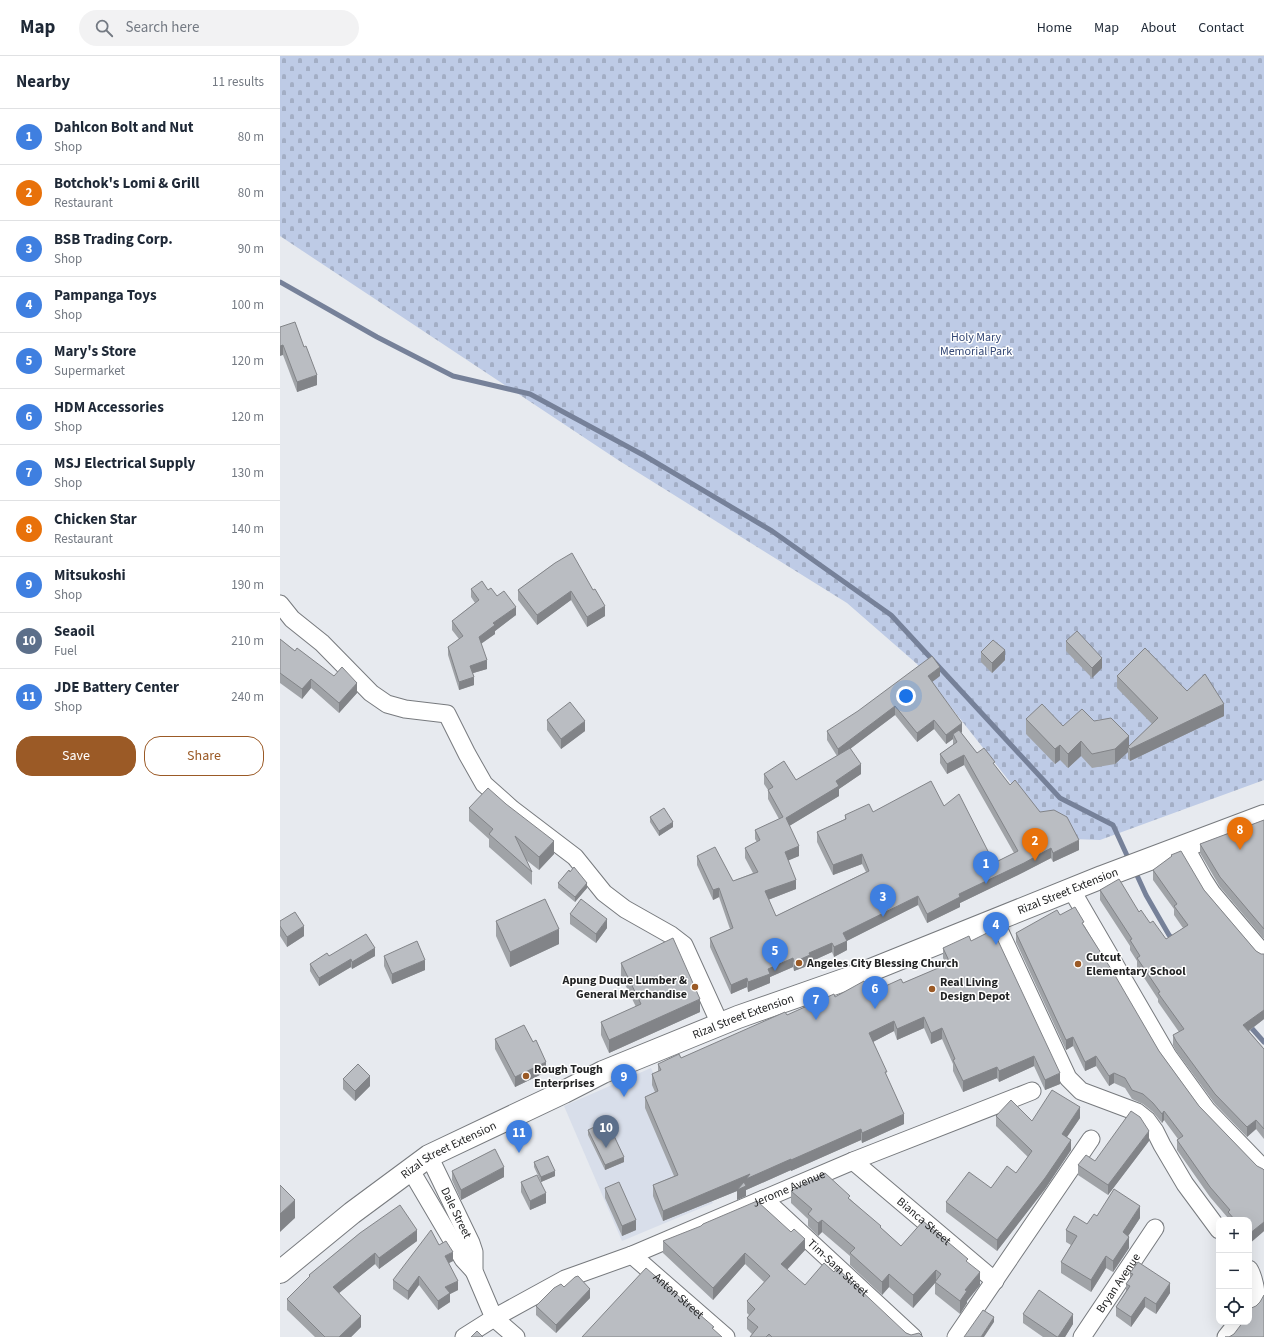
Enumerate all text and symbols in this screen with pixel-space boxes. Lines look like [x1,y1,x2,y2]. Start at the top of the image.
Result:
search box [79,10,359,46]
text: Map [20,14,55,41]
icon: search [93,17,115,39]
text: Search here [125,17,199,38]
text: Home [1037,18,1072,38]
text: Map [1094,18,1119,38]
text: About [1141,18,1176,38]
text: Contact [1198,18,1244,38]
text: Nearby [16,70,70,94]
text: 11 results [212,73,264,91]
text: Dahlcon Bolt and Nut [54,117,194,138]
text: 1 [26,128,32,146]
text: 80 m [238,128,264,146]
text: Shop [54,138,82,156]
text: Botchok's Lomi & Grill [54,173,200,194]
text: 2 [26,184,32,202]
text: 80 m [238,184,264,202]
text: Restaurant [54,194,113,212]
text: BSB Trading Corp. [54,229,173,250]
text: 3 [26,240,32,258]
text: 90 m [238,240,264,258]
text: Shop [54,250,82,268]
text: Pampanga Toys [54,285,157,306]
text: 4 [26,296,32,314]
text: 100 m [231,296,264,314]
text: Shop [54,306,82,324]
park label: Holy Mary Memorial Park [940,329,1012,360]
text: Mary's Store [54,341,136,362]
text: 5 [26,352,32,370]
text: 120 m [231,352,264,370]
text: Supermarket [54,362,125,380]
text: HDM Accessories [54,397,164,418]
text: 6 [26,408,32,426]
text: 120 m [231,408,264,426]
text: Shop [54,418,82,436]
text: MSJ Electrical Supply [54,453,195,474]
text: 7 [26,464,32,482]
text: 130 m [231,464,264,482]
text: Shop [54,474,82,492]
text: Chicken Star [54,509,137,530]
text: 8 [26,520,32,538]
text: 140 m [231,520,264,538]
text: Restaurant [54,530,113,548]
text: Mitsukoshi [54,565,126,586]
text: 9 [26,576,32,594]
text: 190 m [231,576,264,594]
text: Shop [54,586,82,604]
text: Seaoil [54,621,95,642]
text: 10 [22,632,36,650]
text: 210 m [231,632,264,650]
text: Fuel [54,642,77,660]
text: JDE Battery Center [54,677,179,698]
your location [896,686,916,706]
text: 11 [22,688,36,706]
text: 240 m [231,688,264,706]
text: Shop [54,698,82,716]
button: Save [16,736,136,776]
button: Share [144,736,264,776]
pin: 8 [1227,817,1253,850]
pin: 2 [1022,828,1048,861]
pin: 1 [973,851,999,884]
street label: Rizal Street Extension [1015,863,1121,919]
pin: 3 [870,884,896,917]
pin: 4 [983,912,1009,945]
pin: 5 [762,938,788,971]
place label: Cutcut Elementary School [1086,949,1186,980]
place label: Angeles City Blessing Church [806,955,959,972]
marker: Angeles City Blessing Church [794,958,804,968]
marker: Cutcut Elementary School [1073,959,1083,969]
place label: Apung Duque Lumber & General Merchandise [562,972,687,1003]
place label: Real Living Design Depot [940,974,1010,1005]
pin: 6 [862,976,888,1009]
marker: Apung Duque Lumber & General Merchandise [690,982,700,992]
marker: Real Living Design Depot [927,984,937,994]
pin: 7 [803,987,829,1020]
street label: Rizal Street Extension [690,990,796,1043]
place label: Rough Tough Enterprises [534,1061,603,1092]
pin: 9 [611,1064,637,1097]
marker: Rough Tough Enterprises [521,1071,531,1081]
pin: 10 [593,1115,619,1148]
street label: Rizal Street Extension [397,1117,499,1183]
pin: 11 [506,1120,532,1153]
street label: Jerome Avenue [750,1165,828,1211]
street label: Dale Street [437,1184,476,1241]
street label: Bianca Street [893,1193,955,1249]
map controls [1216,1217,1252,1325]
button: + [1216,1217,1252,1253]
street label: Tim-Sam Street [804,1235,872,1300]
street label: Bryan Avenue [1092,1250,1144,1316]
button: − [1216,1253,1252,1289]
street label: Anton Street [650,1269,708,1323]
button: locate [1216,1289,1252,1325]

